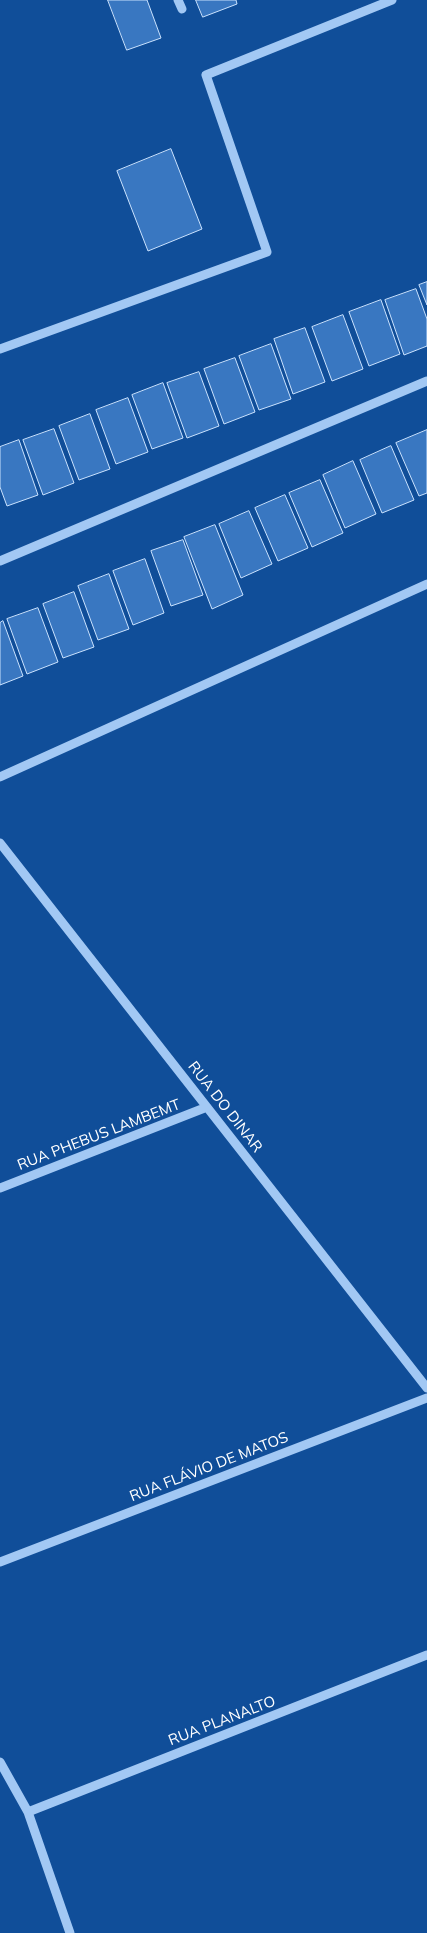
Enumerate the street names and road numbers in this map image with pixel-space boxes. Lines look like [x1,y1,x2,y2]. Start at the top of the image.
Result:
street label: RUA DO DINAR [184,1058,266,1156]
street label: RUA PHEBUS LAMBEMT [15,1096,183,1174]
street label: RUA FLÁVIO DE MATOS [127,1428,291,1506]
street label: RUA PLANALTO [166,1692,278,1750]

